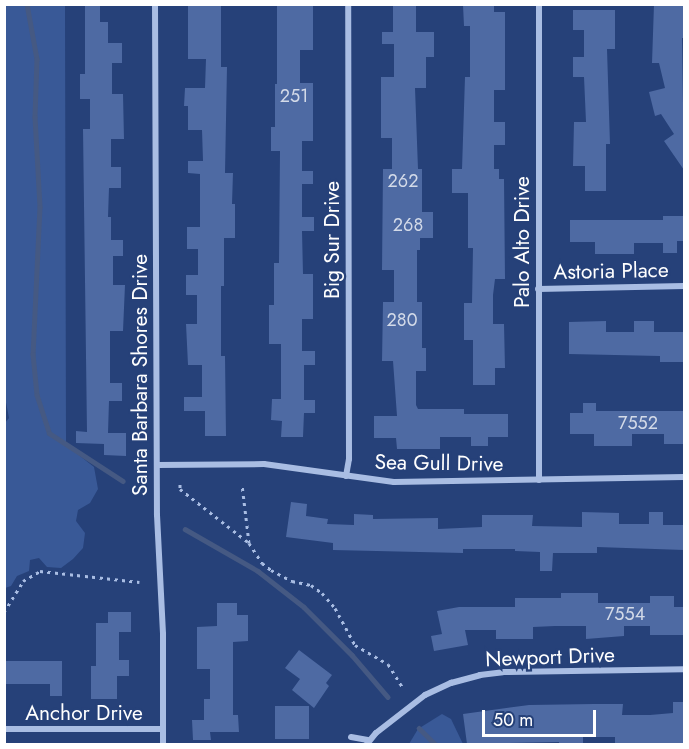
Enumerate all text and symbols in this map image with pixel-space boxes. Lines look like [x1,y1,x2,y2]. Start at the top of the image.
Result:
house number: 251 [280,85,308,107]
house number: 262 [388,170,418,192]
street label: Palo Alto Drive [509,176,535,308]
street label: Big Sur Drive [319,181,345,299]
house number: 268 [393,214,423,236]
street label: Santa Barbara Shores Drive [127,254,153,496]
street label: Astoria Place [553,257,669,285]
house number: 280 [387,309,417,331]
house number: 7552 [618,412,658,434]
street label: Sea Gull Drive [374,449,504,477]
house number: 7554 [605,603,645,625]
street label: Newport Drive [485,642,615,672]
scale bar [485,698,599,736]
street label: Anchor Drive [25,700,143,726]
text: 50 m [493,707,533,733]

